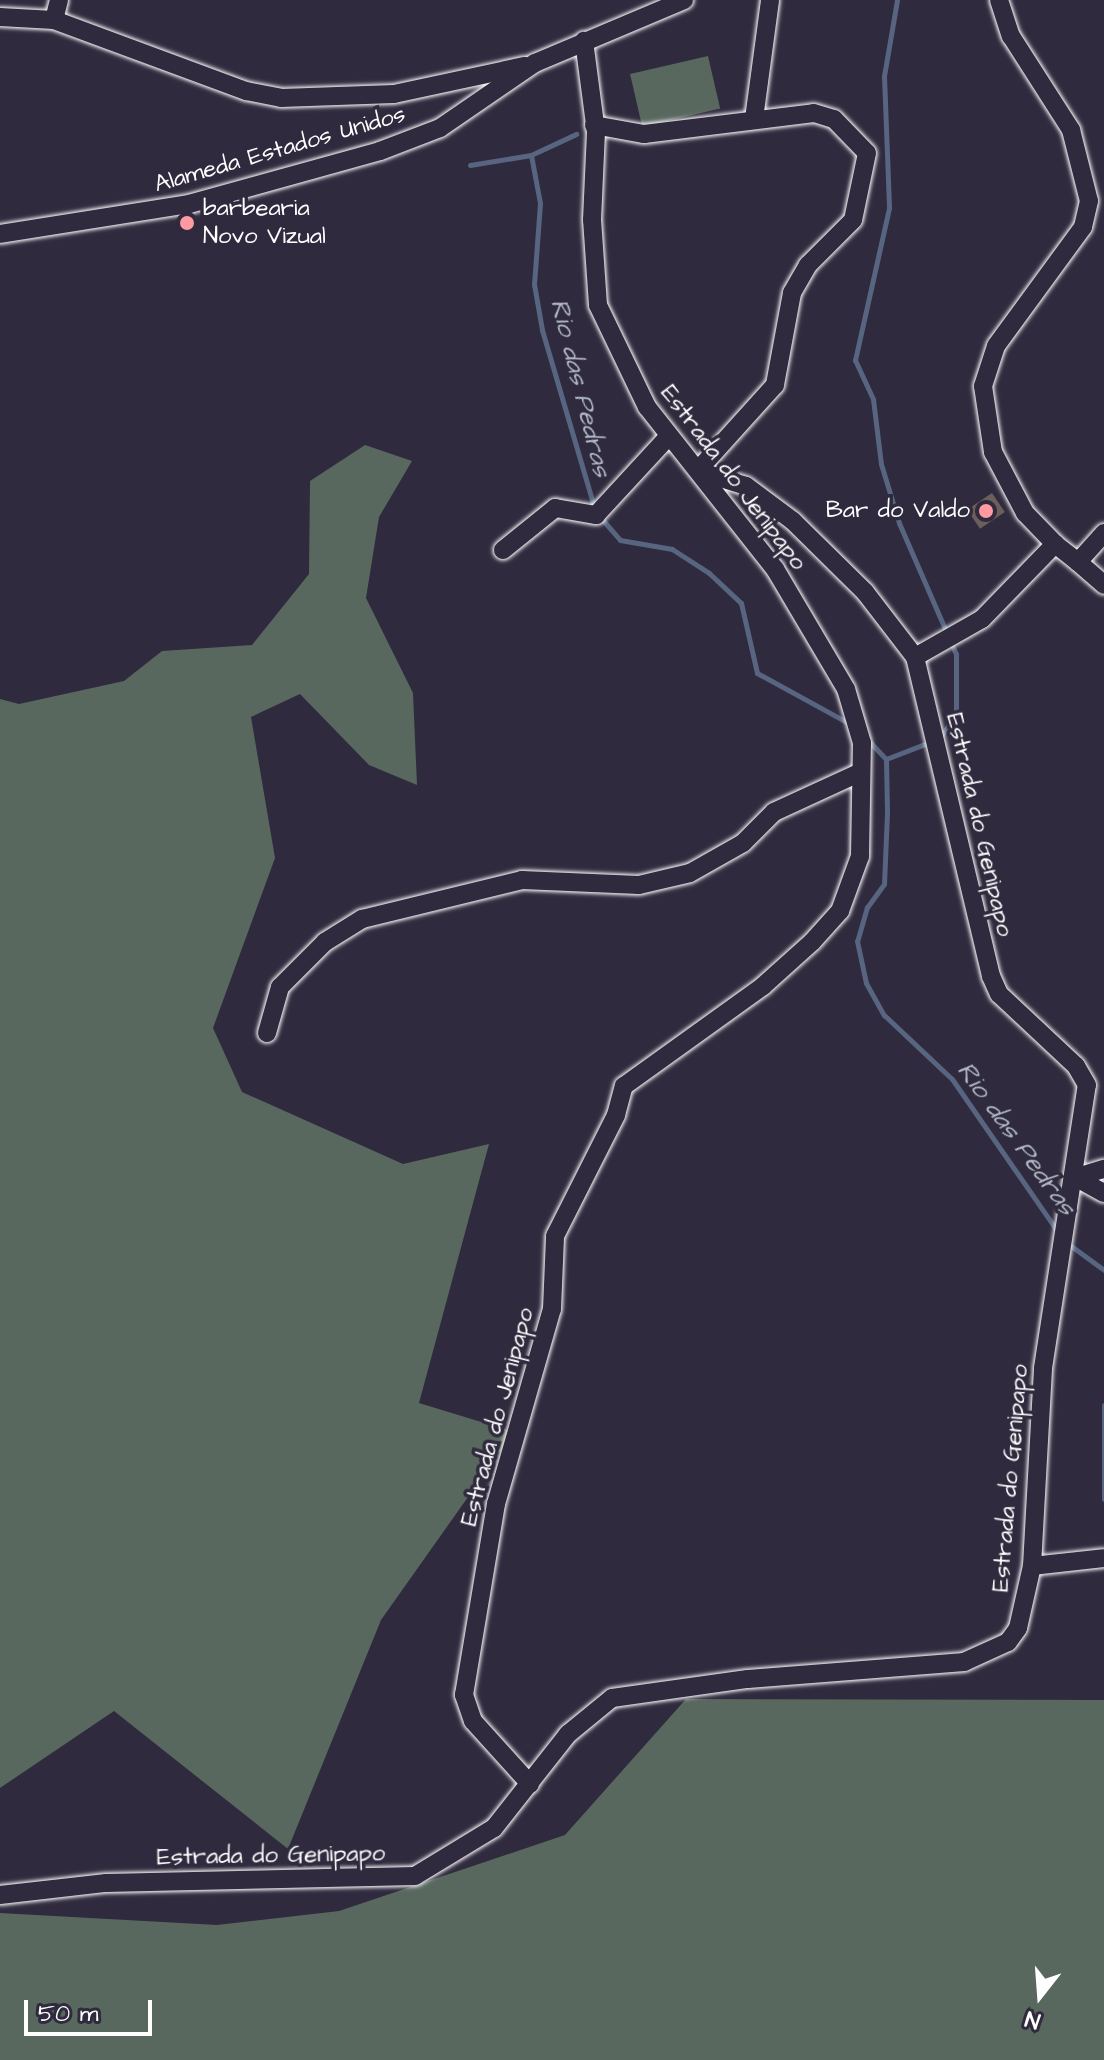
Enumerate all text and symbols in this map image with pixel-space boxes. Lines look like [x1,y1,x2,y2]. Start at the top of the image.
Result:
street label: Alameda Estados Unidos [151,100,409,200]
place label: barbearia Novo Vizual [203,195,326,251]
marker: barbearia Novo Vizual [178,214,196,232]
water label: Rio das Pedras [543,296,617,480]
street label: Estrada do Jenipapo [654,380,812,576]
place label: Bar do Valdo [826,497,970,525]
marker: Bar do Valdo [977,502,995,520]
street label: Estrada do Genipapo [939,710,1019,940]
water label: Rio das Pedras [950,1056,1082,1222]
street label: Estrada do Jenipapo [455,1305,541,1529]
street label: Estrada do Genipapo [987,1363,1035,1593]
street label: Estrada do Genipapo [156,1840,386,1872]
north arrow [1000,1956,1080,2036]
scale bar [28,1984,156,2034]
text: 50 m [38,1997,98,2031]
text: N [1022,2003,1044,2036]

